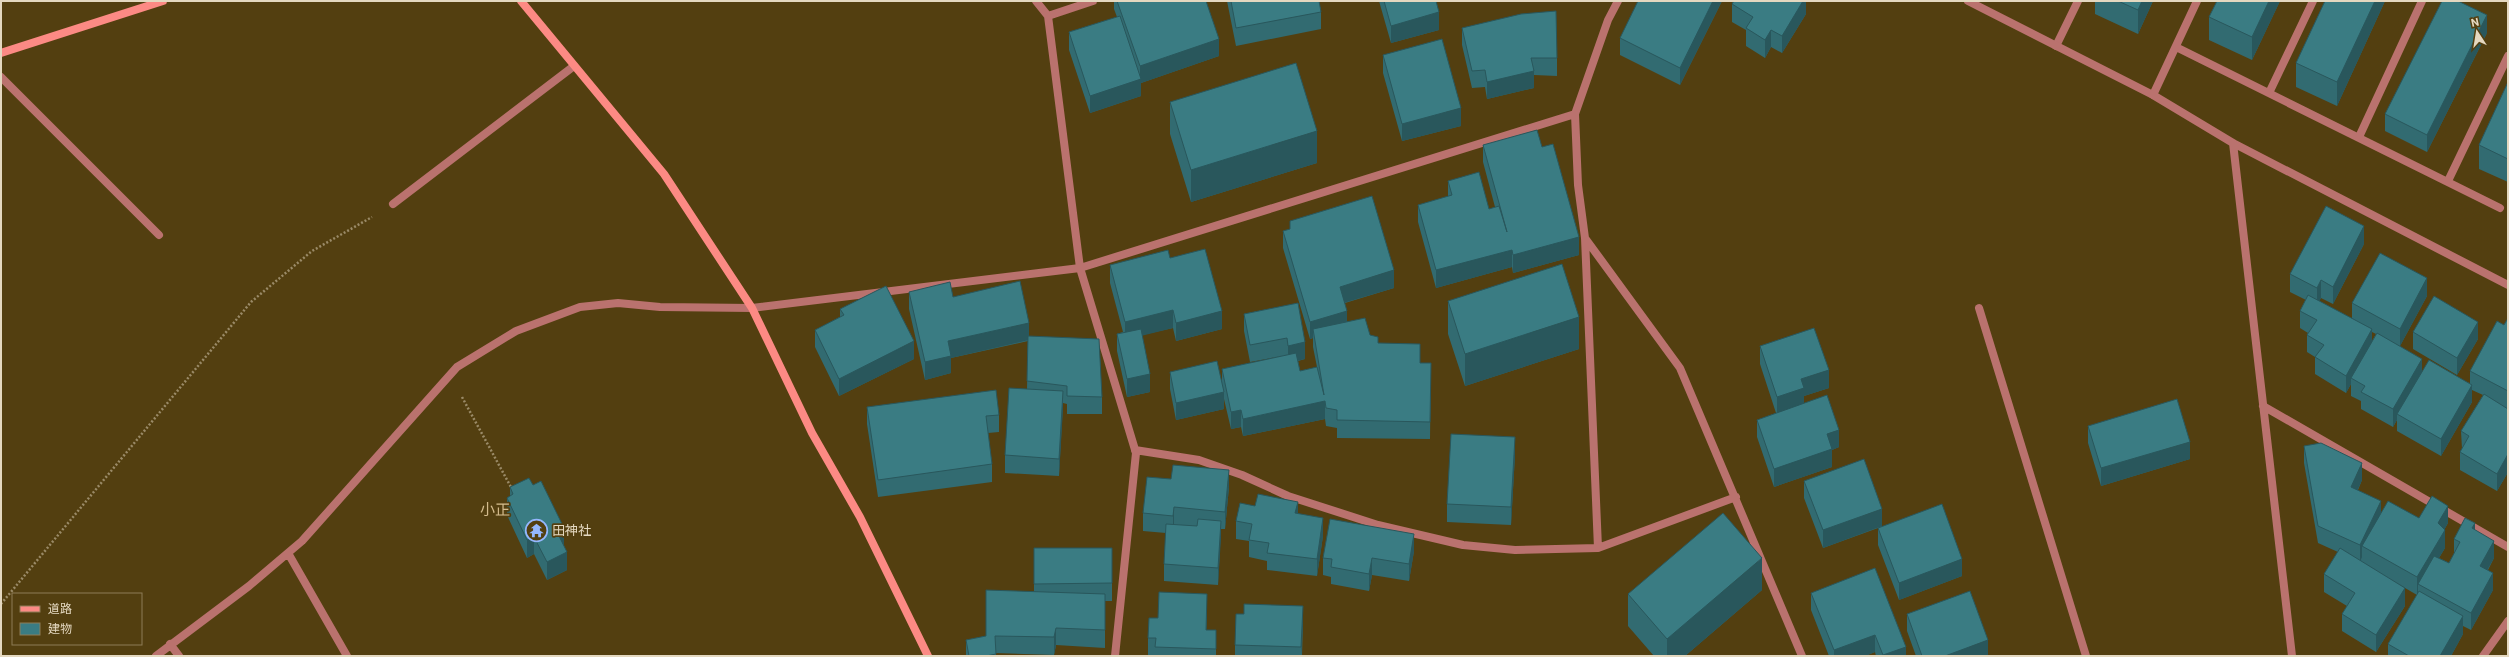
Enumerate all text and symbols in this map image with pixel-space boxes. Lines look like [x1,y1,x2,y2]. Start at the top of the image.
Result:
north arrow [2457,12,2497,52]
text: N [2470,15,2480,30]
district label: 小正 [480,501,510,519]
temple icon: 田神社 [523,517,549,543]
place label: 田神社 [552,523,591,538]
legend [12,593,142,645]
text: 道路 [48,602,72,616]
text: 建物 [48,622,72,636]

